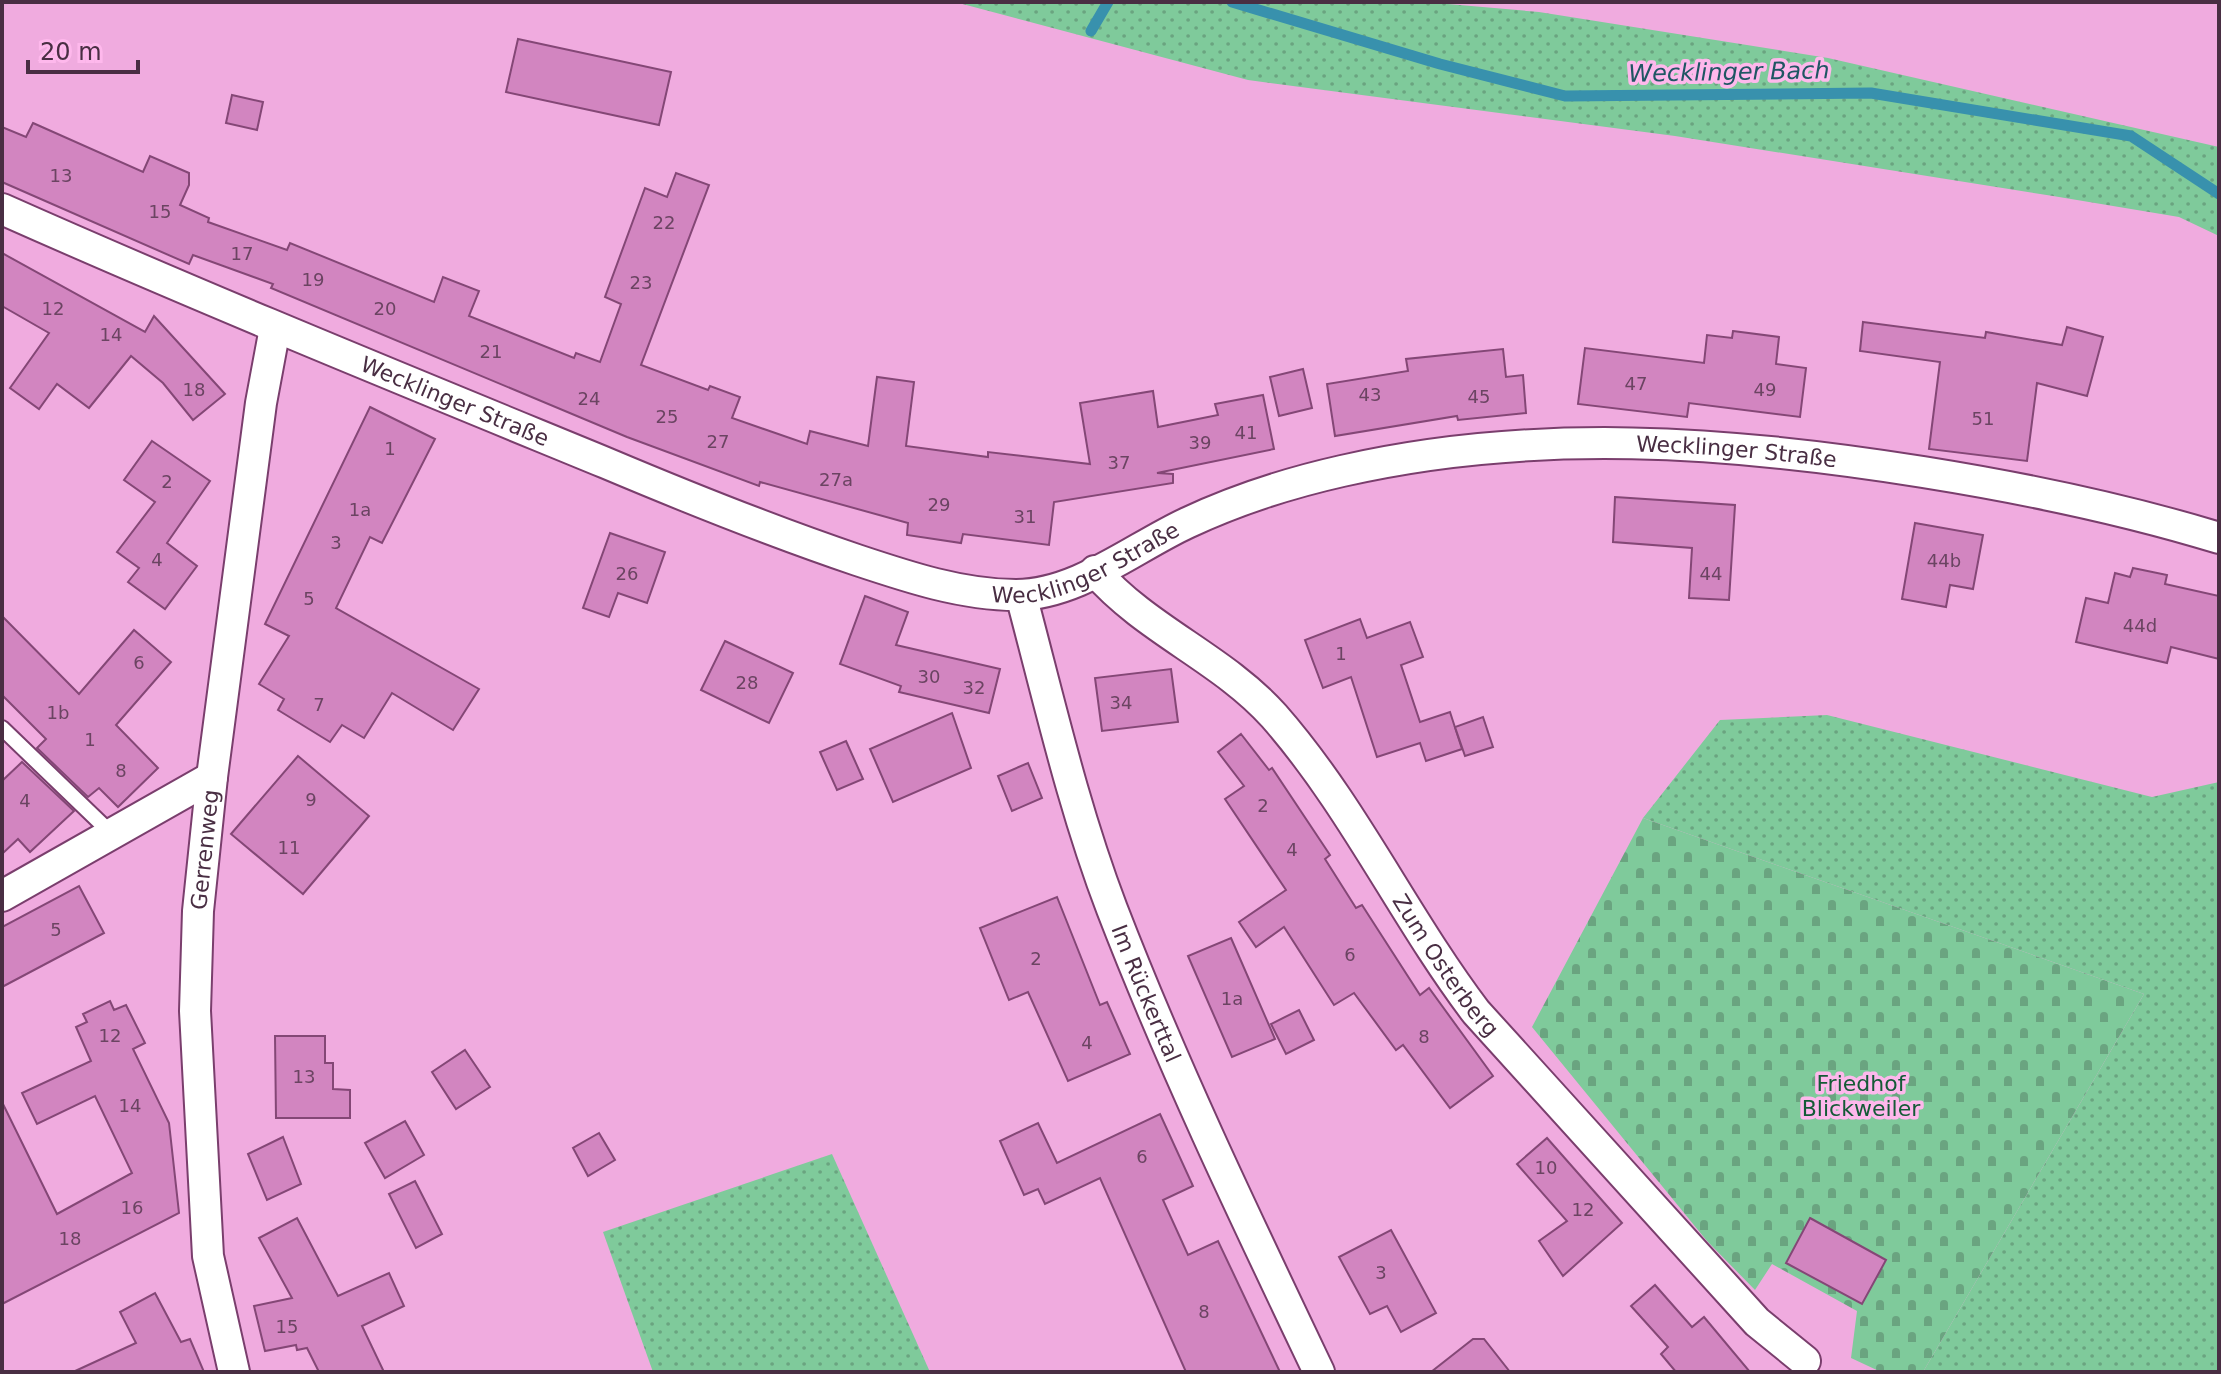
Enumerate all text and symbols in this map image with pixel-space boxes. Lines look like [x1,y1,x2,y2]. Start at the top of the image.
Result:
scale bar [28,24,138,74]
text: 20 m [40,38,102,66]
water label: Wecklinger Bach [1628,56,1830,88]
house number: 13 [50,165,72,186]
house number: 15 [149,201,171,222]
house number: 22 [653,212,675,233]
house number: 17 [231,243,253,264]
house number: 19 [302,269,324,290]
house number: 23 [630,272,652,293]
house number: 12 [42,298,64,319]
house number: 20 [374,298,396,319]
house number: 14 [100,324,122,345]
house number: 21 [480,341,502,362]
street label: Wecklinger Straße [357,351,553,451]
house number: 47 [1625,373,1647,394]
house number: 18 [183,379,205,400]
house number: 49 [1754,379,1776,400]
house number: 43 [1359,384,1381,405]
house number: 45 [1468,386,1490,407]
house number: 24 [578,388,600,409]
house number: 25 [656,406,678,427]
house number: 51 [1972,408,1994,429]
house number: 41 [1235,422,1257,443]
house number: 27 [707,431,729,452]
street label: Wecklinger Straße [1636,431,1838,472]
house number: 39 [1189,432,1211,453]
house number: 1 [384,438,396,459]
house number: 37 [1108,452,1130,473]
house number: 27a [819,469,853,490]
house number: 2 [161,471,173,492]
house number: 29 [928,494,950,515]
house number: 1a [349,499,371,520]
house number: 31 [1014,506,1036,527]
street label: Wecklinger Straße [991,517,1183,608]
house number: 3 [330,532,342,553]
house number: 4 [151,549,163,570]
house number: 44b [1927,550,1961,571]
house number: 26 [616,563,638,584]
house number: 44 [1700,563,1722,584]
house number: 5 [303,588,315,609]
house number: 44d [2123,615,2157,636]
house number: 1 [1335,643,1347,664]
house number: 6 [133,652,145,673]
house number: 30 [918,666,940,687]
house number: 28 [736,672,758,693]
house number: 32 [963,677,985,698]
house number: 34 [1110,692,1132,713]
house number: 7 [313,694,325,715]
house number: 1b [47,702,69,723]
house number: 1 [84,729,96,750]
house number: 8 [115,760,127,781]
street label: Gerrenweg [186,788,223,911]
house number: 9 [305,789,317,810]
house number: 4 [19,790,31,811]
house number: 2 [1257,795,1269,816]
house number: 11 [278,837,300,858]
house number: 4 [1286,839,1298,860]
street label: Zum Osterberg [1388,889,1504,1041]
house number: 5 [50,919,62,940]
street label: Im Rückerttal [1107,921,1186,1066]
house number: 6 [1344,944,1356,965]
house number: 2 [1030,948,1042,969]
house number: 1a [1221,988,1243,1009]
house number: 12 [99,1025,121,1046]
house number: 8 [1418,1026,1430,1047]
house number: 4 [1081,1032,1093,1053]
house number: 13 [293,1066,315,1087]
park label: Friedhof Blickweiler [1802,1071,1921,1121]
house number: 14 [119,1095,141,1116]
house number: 6 [1136,1146,1148,1167]
house number: 10 [1535,1157,1557,1178]
house number: 16 [121,1197,143,1218]
house number: 12 [1572,1199,1594,1220]
house number: 18 [59,1228,81,1249]
house number: 3 [1375,1262,1387,1283]
house number: 8 [1198,1301,1210,1322]
house number: 15 [276,1316,298,1337]

